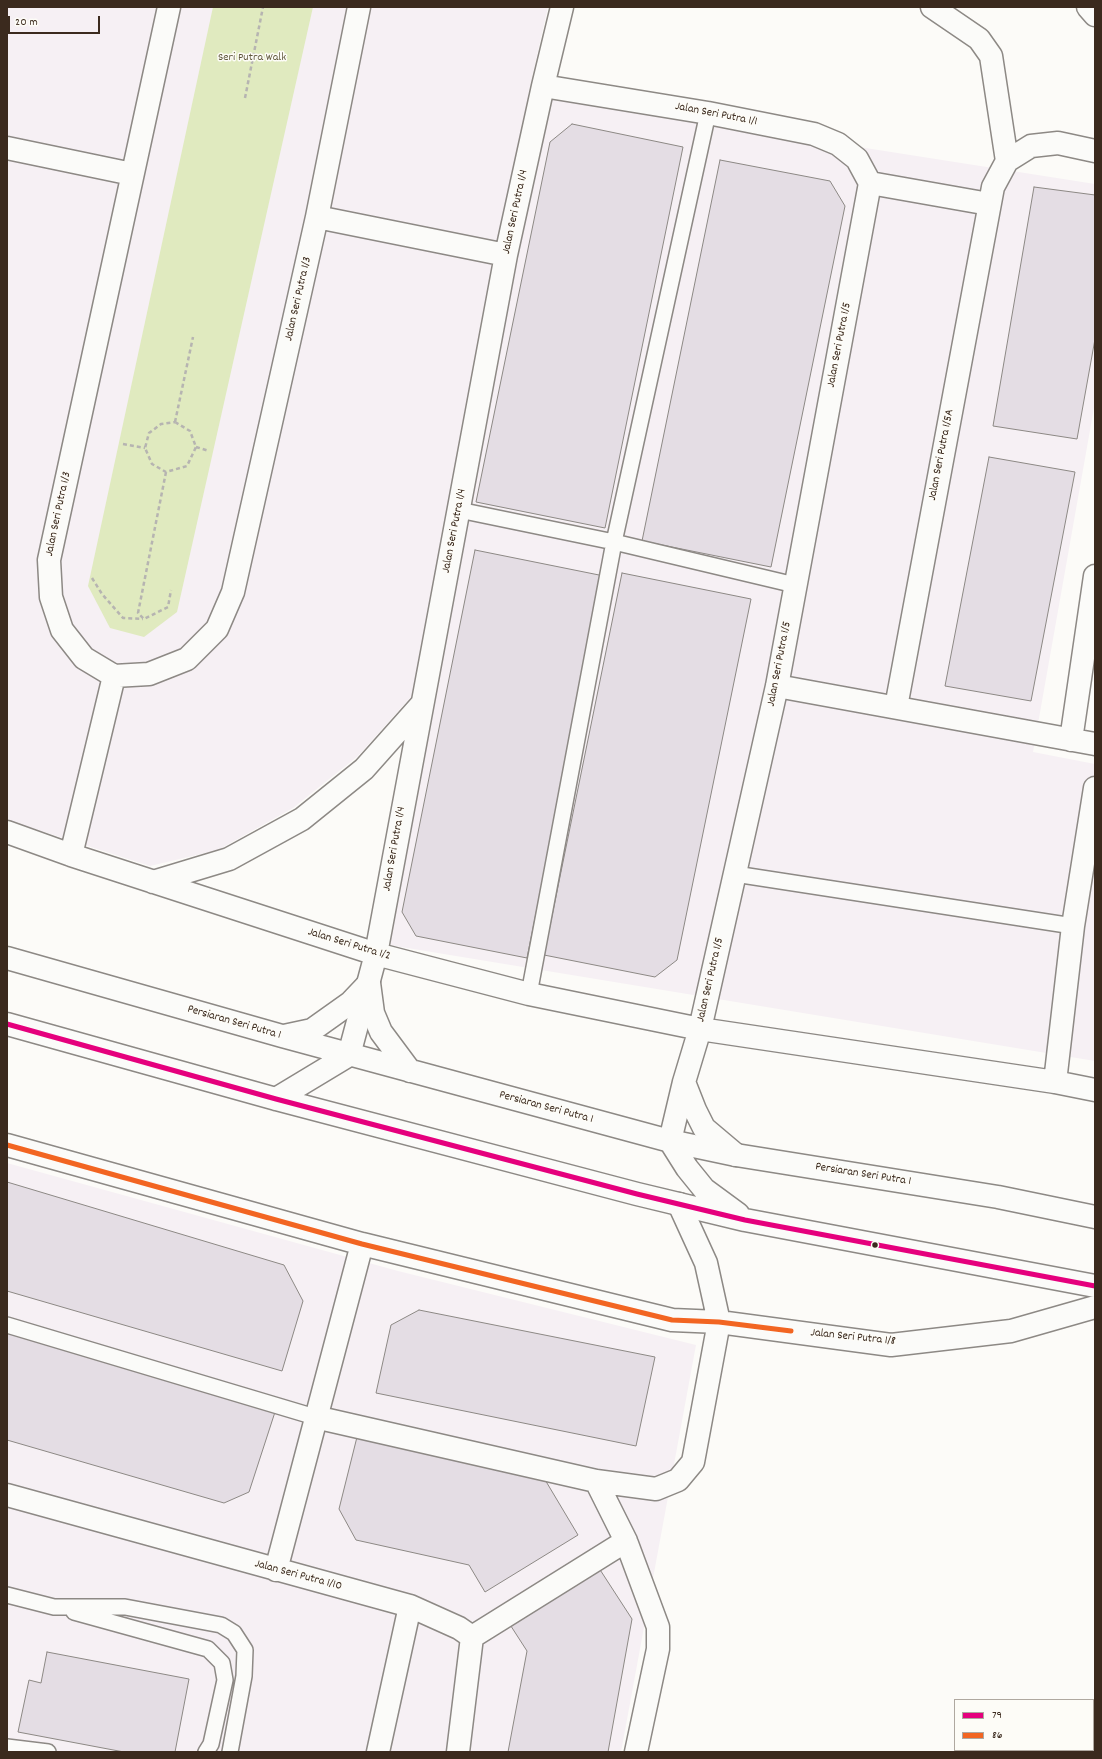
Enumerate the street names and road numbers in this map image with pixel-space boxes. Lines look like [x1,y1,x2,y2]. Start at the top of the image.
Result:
street label: Jalan Seri Putra 1/1 [674,100,758,130]
street label: Jalan Seri Putra 1/4 [500,169,532,255]
street label: Jalan Seri Putra 1/3 [282,255,316,343]
street label: Jalan Seri Putra 1/5 [825,301,855,389]
street label: Jalan Seri Putra 1/5A [926,408,958,502]
street label: Jalan Seri Putra 1/3 [43,470,75,558]
street label: Jalan Seri Putra 1/4 [440,488,470,574]
street label: Jalan Seri Putra 1/5 [765,620,795,708]
street label: Jalan Seri Putra 1/4 [380,806,410,892]
street label: Jalan Seri Putra 1/2 [306,926,392,964]
street label: Jalan Seri Putra 1/5 [694,936,728,1024]
street label: Persiaran Seri Putra 1 [185,1003,283,1043]
street label: Persiaran Seri Putra 1 [497,1089,595,1127]
street label: Persiaran Seri Putra 1 [814,1160,912,1190]
street label: Jalan Seri Putra 1/8 [810,1326,896,1350]
street label: Jalan Seri Putra 1/10 [253,1557,343,1595]

